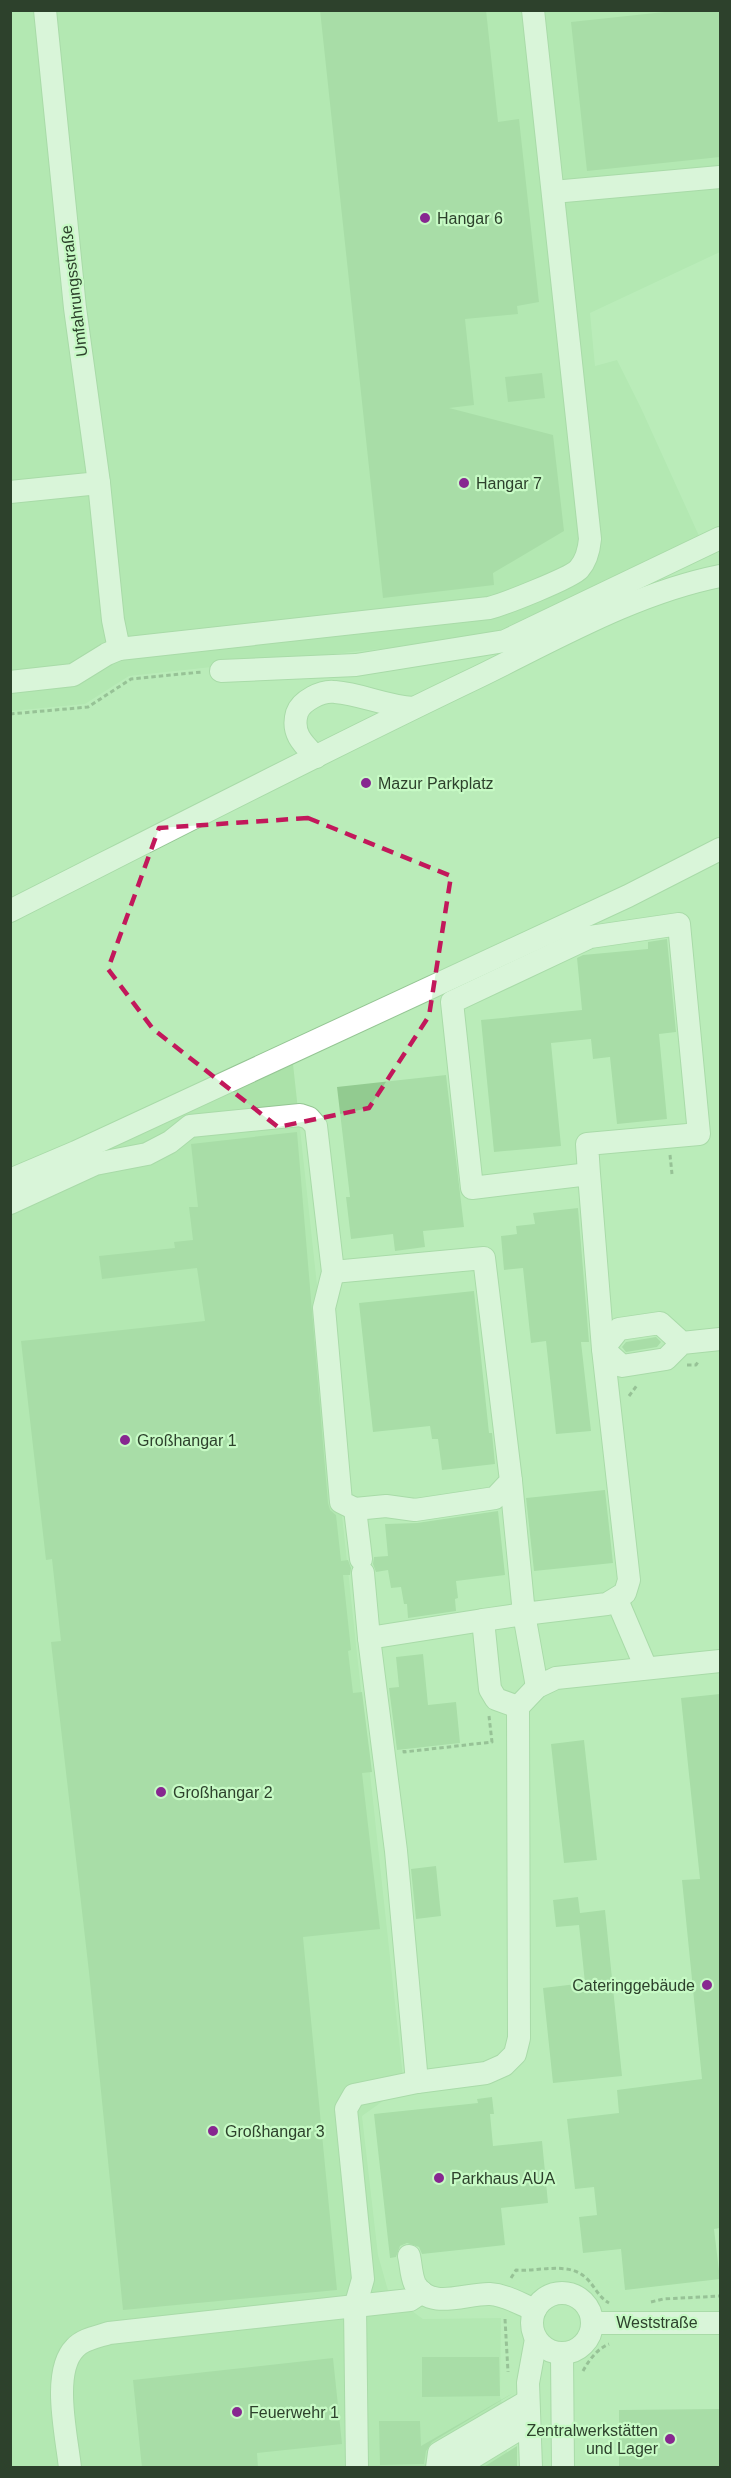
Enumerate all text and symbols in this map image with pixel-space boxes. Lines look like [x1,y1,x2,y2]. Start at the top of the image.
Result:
place label: Hangar 6 [437,210,503,227]
marker: Hangar 6 [418,211,432,225]
street label: Umfahrungsstraße [57,224,91,358]
place label: Hangar 7 [476,475,542,492]
marker: Hangar 7 [457,476,471,490]
place label: Mazur Parkplatz [378,775,494,792]
marker: Mazur Parkplatz [359,776,373,790]
place label: Großhangar 1 [137,1432,237,1449]
marker: Großhangar 1 [118,1433,132,1447]
place label: Großhangar 2 [173,1784,273,1801]
marker: Großhangar 2 [154,1785,168,1799]
place label: Cateringgebäude [572,1977,695,1994]
marker: Cateringgebäude [700,1978,714,1992]
place label: Großhangar 3 [225,2123,325,2140]
marker: Großhangar 3 [206,2124,220,2138]
place label: Parkhaus AUA [451,2170,555,2187]
marker: Parkhaus AUA [432,2171,446,2185]
street label: Weststraße [616,2314,698,2331]
place label: Feuerwehr 1 [249,2404,339,2421]
marker: Feuerwehr 1 [230,2405,244,2419]
place label: Zentralwerkstätten und Lager [526,2422,659,2457]
marker: Zentralwerkstätten und Lager [663,2432,677,2446]

